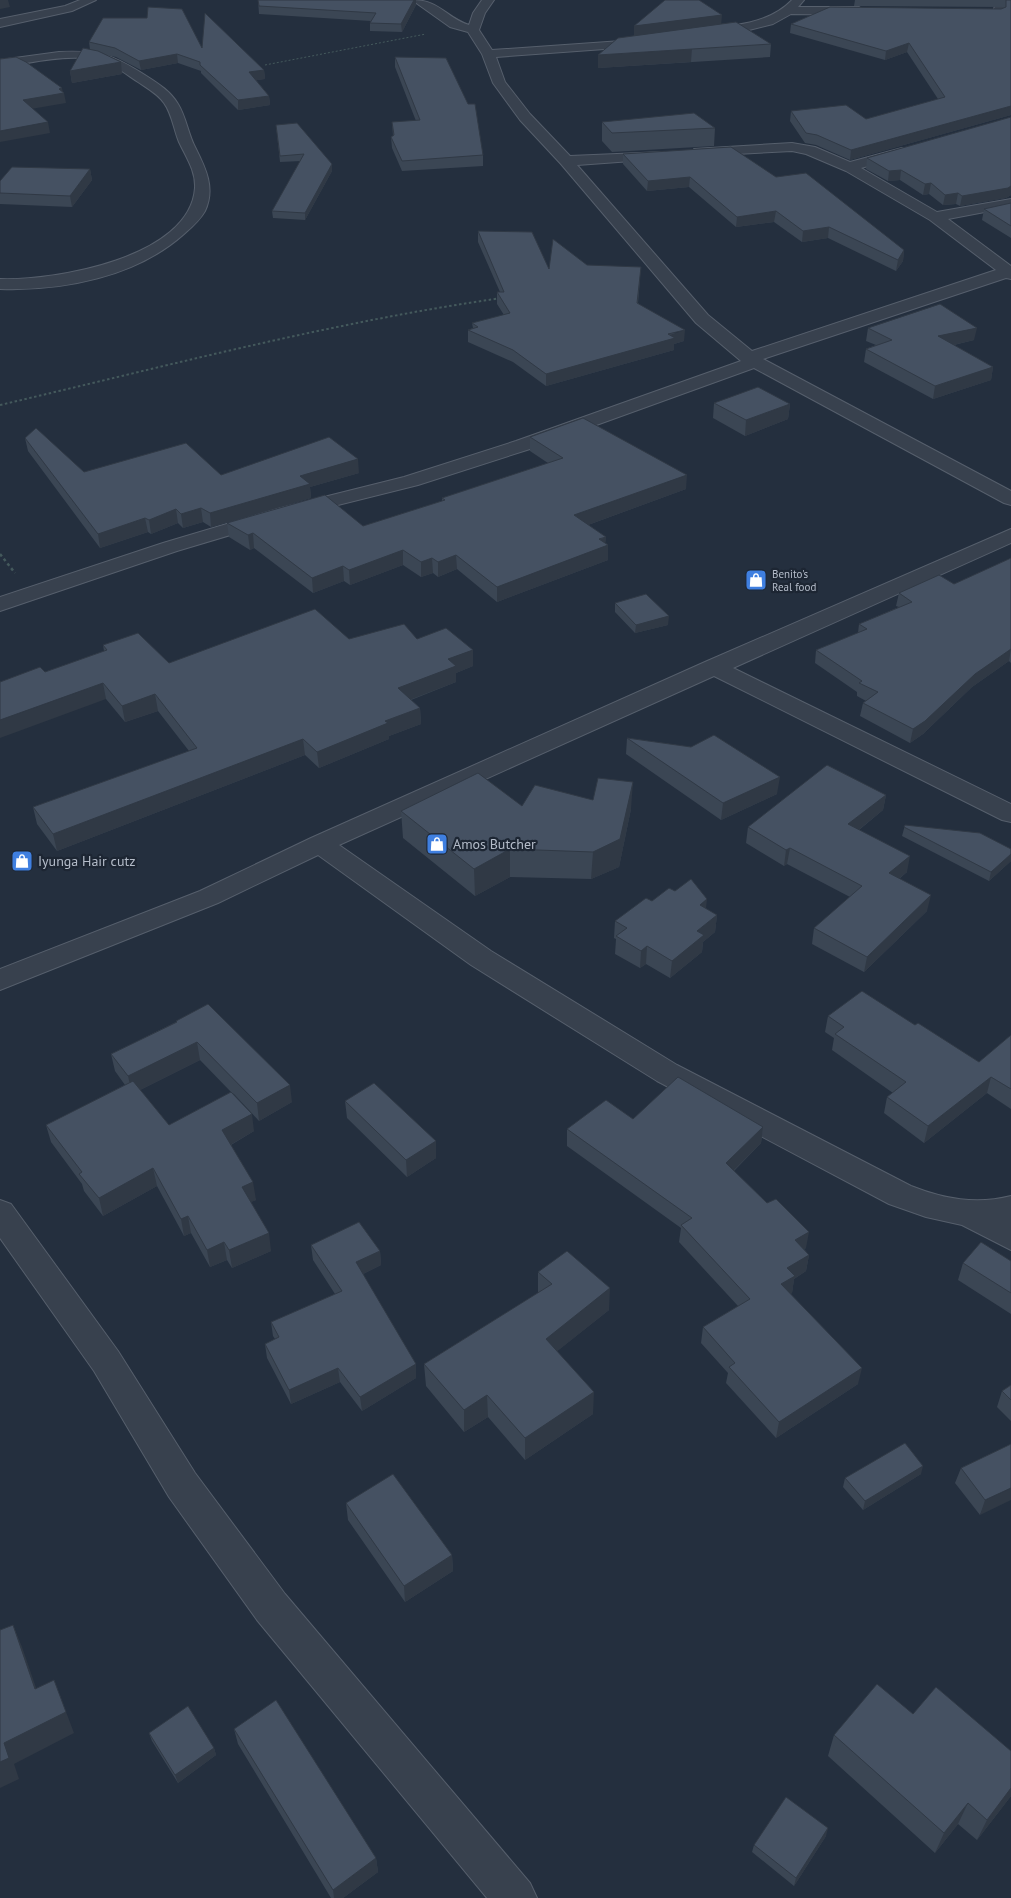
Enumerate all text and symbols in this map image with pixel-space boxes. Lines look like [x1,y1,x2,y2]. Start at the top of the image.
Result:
place label: Benito's Real food [772,567,816,594]
shop icon: Benito's Real food [744,568,768,592]
shop icon: Amos Butcher [425,832,449,856]
place label: Amos Butcher [453,835,536,853]
shop icon: Iyunga Hair cutz [10,849,34,873]
place label: Iyunga Hair cutz [38,852,135,870]

